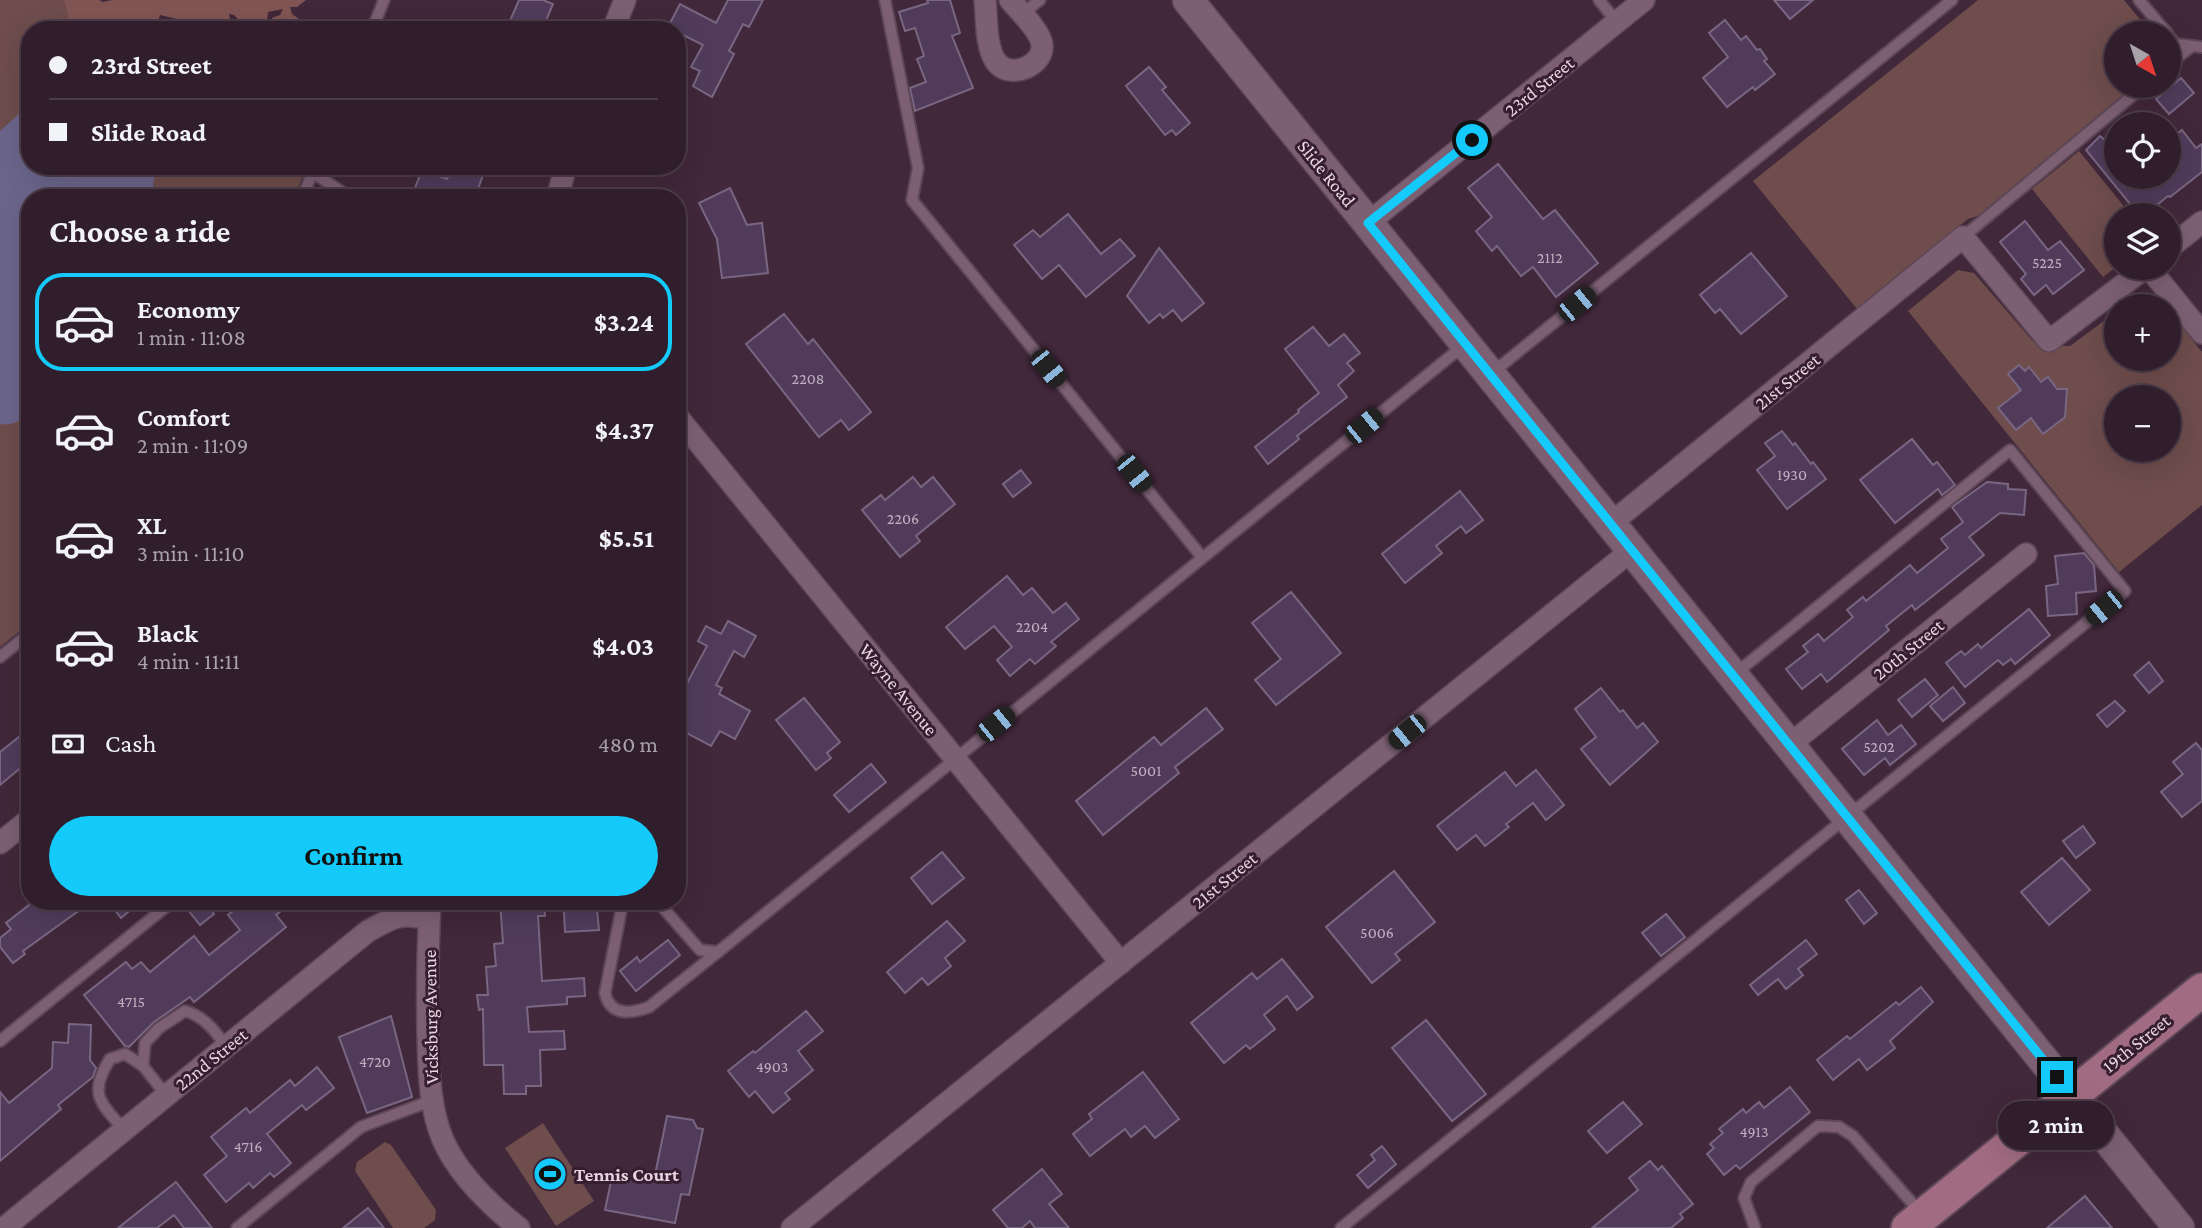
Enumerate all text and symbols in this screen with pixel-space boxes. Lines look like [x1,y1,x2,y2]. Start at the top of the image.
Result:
north arrow [2104,21,2180,98]
map controls [2104,21,2181,462]
text: 23rd Street [91,51,212,80]
street label: 23rd Street [1501,52,1579,121]
button: locate [2104,112,2181,189]
text: Slide Road [91,118,206,147]
route start [1456,124,1488,156]
street label: Slide Road [1293,136,1360,211]
button: layers [2104,203,2181,280]
text: Choose a ride [49,213,230,249]
house number: 2112 [1537,249,1563,266]
house number: 5225 [2032,254,2062,271]
car [1555,283,1600,325]
icon: car [53,291,116,354]
button: + [2104,294,2181,371]
text: Economy [137,295,240,324]
text: $3.24 [594,308,654,337]
text: 1 min · 11:08 [137,324,246,350]
car [1027,345,1070,391]
street label: 21st Street [1751,348,1824,414]
house number: 2208 [792,370,824,387]
button: − [2104,385,2181,462]
icon: car [53,399,116,462]
text: Comfort [137,403,230,432]
car [1342,405,1387,447]
text: $4.37 [595,416,654,445]
text: 2 min · 11:09 [137,432,249,458]
car [1113,450,1156,496]
house number: 1930 [1777,466,1807,483]
icon: car [53,507,116,570]
house number: 2206 [887,510,919,527]
text: XL [137,511,166,540]
text: $5.51 [599,524,654,553]
text: 3 min · 11:10 [137,540,244,566]
car [2082,587,2127,629]
street label: 20th Street [1869,614,1948,684]
icon: car [53,615,116,678]
house number: 2204 [1016,618,1048,635]
text: Black [137,619,198,648]
text: $4.03 [592,632,654,661]
street label: Wayne Avenue [855,639,942,740]
text: 4 min · 11:11 [137,648,240,674]
car [974,703,1019,745]
car [1385,711,1430,753]
icon: cash [49,725,87,763]
text: Cash [105,729,156,758]
text: 480 m [598,731,658,757]
house number: 5202 [1863,738,1895,755]
house number: 5001 [1131,762,1161,779]
button: Confirm [49,816,658,896]
street label: 21st Street [1188,847,1261,913]
house number: 5006 [1360,924,1394,941]
street label: Vicksburg Avenue [419,950,442,1084]
house number: 4715 [117,993,145,1010]
street label: 19th Street [2098,1009,2175,1077]
street label: 22nd Street [171,1024,252,1095]
house number: 4720 [359,1053,391,1070]
house number: 4903 [756,1058,788,1075]
route end [2041,1061,2073,1093]
callout: 2 min [1999,1102,2115,1150]
text: 2 min [2028,1112,2084,1138]
house number: 4913 [1739,1123,1769,1140]
house number: 4716 [234,1138,262,1155]
sports icon: Tennis Court [531,1155,569,1193]
place label: Tennis Court [574,1164,679,1185]

